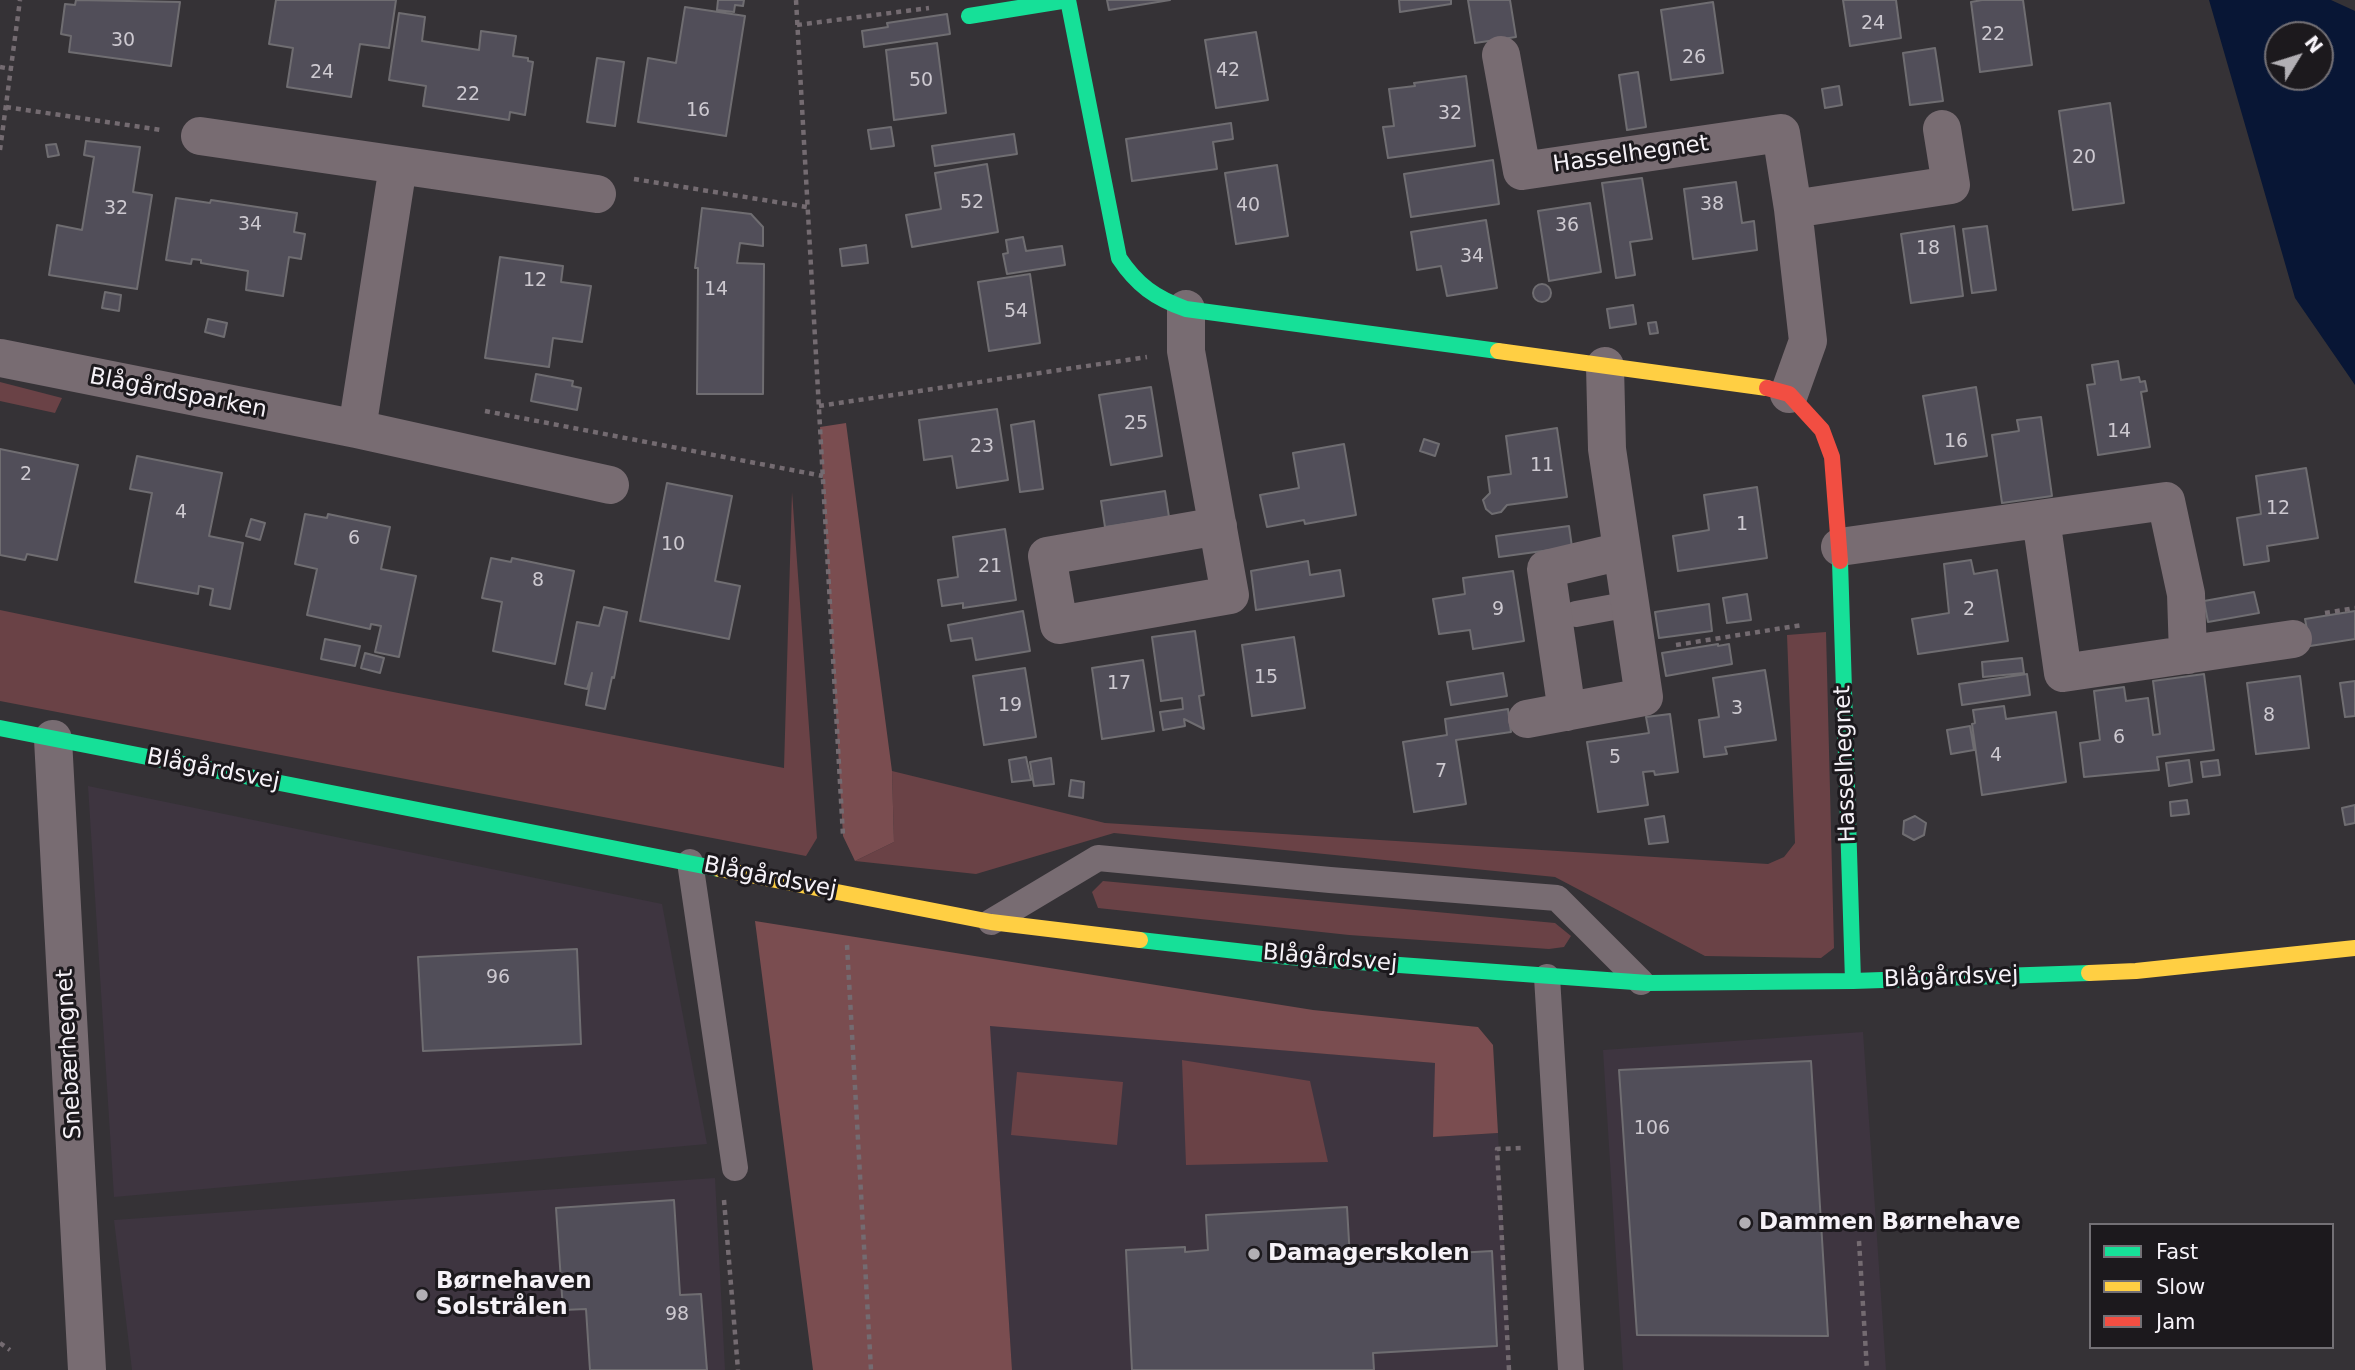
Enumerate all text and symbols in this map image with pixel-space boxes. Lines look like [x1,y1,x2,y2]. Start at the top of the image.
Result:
house number: 24 [1861,13,1885,35]
north arrow [2264,21,2334,91]
house number: 22 [1981,24,2005,46]
house number: 30 [111,30,135,52]
text: N [2300,31,2328,57]
house number: 26 [1682,47,1706,69]
house number: 42 [1216,60,1240,82]
house number: 24 [310,62,334,84]
house number: 50 [909,70,933,92]
house number: 22 [456,84,480,106]
house number: 16 [686,100,710,122]
house number: 32 [1438,103,1462,125]
street label: Hasselhegnet [1551,130,1711,180]
house number: 20 [2072,147,2096,169]
house number: 52 [960,192,984,214]
house number: 38 [1700,194,1724,216]
house number: 40 [1236,195,1260,217]
house number: 32 [104,198,128,220]
house number: 34 [238,214,262,236]
house number: 36 [1555,215,1579,237]
house number: 18 [1916,238,1940,260]
house number: 34 [1460,246,1484,268]
house number: 12 [523,270,547,292]
house number: 14 [704,279,728,301]
house number: 54 [1004,301,1028,323]
street label: Blågårdsparken [87,363,269,425]
house number: 25 [1124,413,1148,435]
house number: 14 [2107,421,2131,443]
house number: 16 [1944,431,1968,453]
house number: 23 [970,436,994,458]
house number: 11 [1530,455,1554,477]
house number: 2 [20,464,32,486]
house number: 12 [2266,498,2290,520]
house number: 4 [175,502,187,524]
house number: 1 [1736,514,1748,536]
house number: 6 [348,528,360,550]
house number: 10 [661,534,685,556]
house number: 21 [978,556,1002,578]
house number: 8 [532,570,544,592]
house number: 9 [1492,599,1504,621]
house number: 2 [1963,599,1975,621]
house number: 15 [1254,667,1278,689]
house number: 17 [1107,673,1131,695]
street label: Hasselhegnet [1829,685,1863,843]
house number: 19 [998,695,1022,717]
house number: 3 [1731,698,1743,720]
house number: 8 [2263,705,2275,727]
house number: 6 [2113,727,2125,749]
street label: Blågårdsvej [144,744,282,796]
house number: 4 [1990,745,2002,767]
house number: 5 [1609,747,1621,769]
house number: 7 [1435,761,1447,783]
street label: Blågårdsvej [701,852,839,904]
street label: Blågårdsvej [1262,939,1398,979]
street label: Blågårdsvej [1883,962,2019,994]
house number: 96 [486,967,510,989]
street label: Snebærhegnet [52,968,88,1140]
house number: 106 [1634,1118,1670,1140]
place label: Dammen Børnehave [1759,1209,2021,1237]
marker: Dammen Børnehave [1737,1215,1753,1231]
legend [2089,1223,2334,1349]
place label: Damagerskolen [1268,1240,1470,1268]
text: Fast [2156,1240,2198,1264]
marker: Damagerskolen [1246,1246,1262,1262]
place label: Børnehaven Solstrålen [436,1268,592,1322]
text: Slow [2156,1275,2205,1299]
marker: Børnehaven Solstrålen [414,1287,430,1303]
house number: 98 [665,1304,689,1326]
text: Jam [2156,1310,2196,1334]

